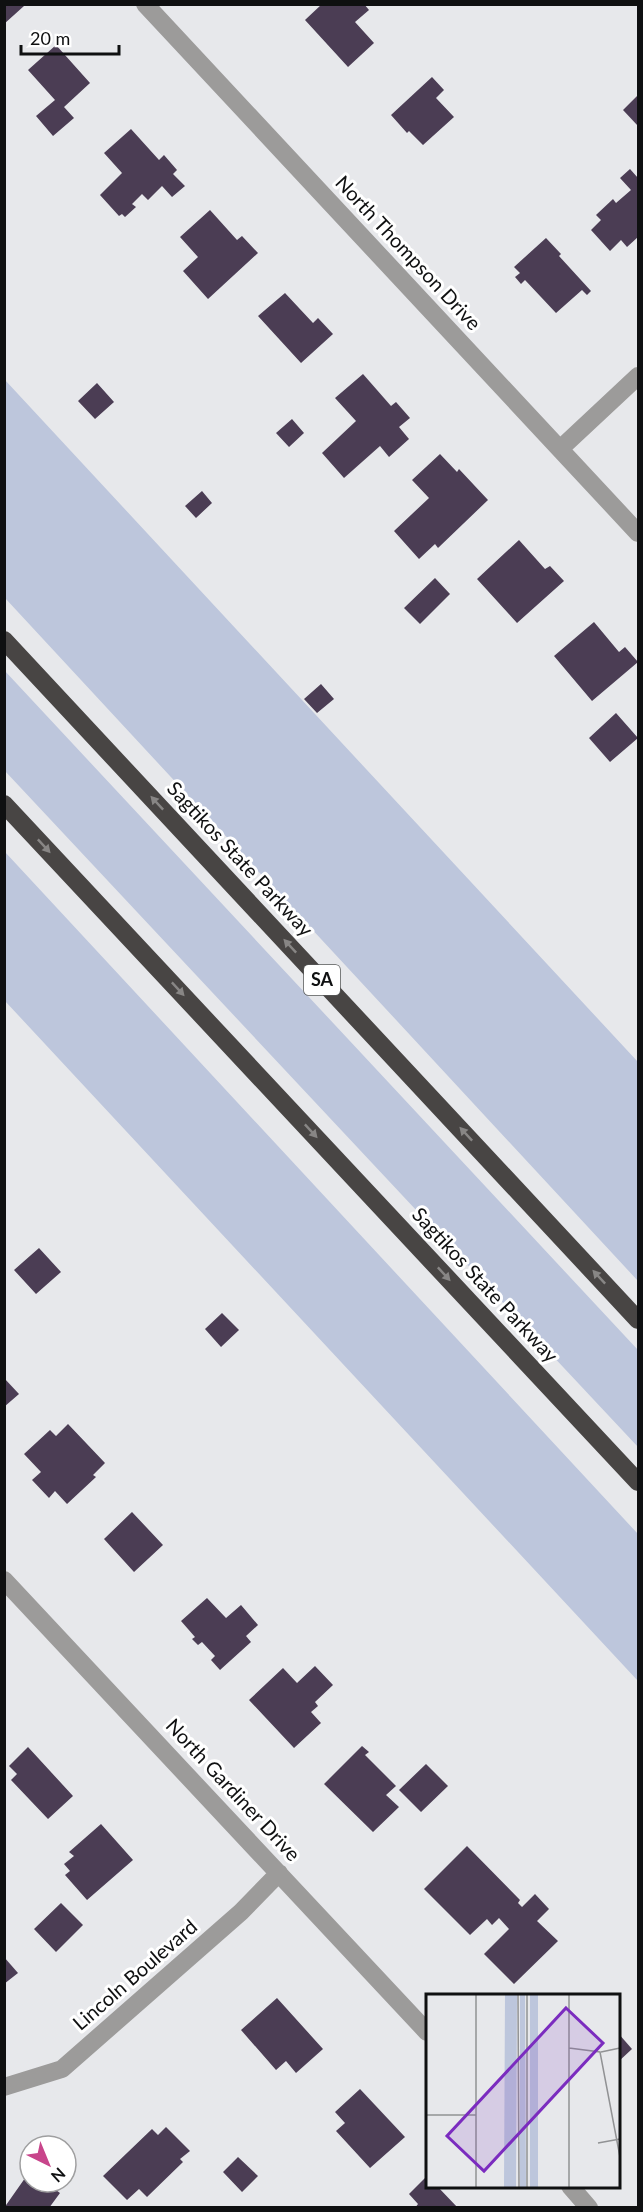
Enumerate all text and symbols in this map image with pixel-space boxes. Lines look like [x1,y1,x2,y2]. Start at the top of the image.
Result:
scale bar [21,18,118,56]
text: 20 m [30,27,70,49]
street label: North Thompson Drive [331,170,486,334]
street label: Sagtikos State Parkway [163,776,319,941]
one-way arrow [151,796,164,811]
one-way arrow [37,839,51,853]
one-way arrow [283,939,297,953]
road number: SA [304,965,340,995]
one-way arrow [170,982,184,996]
one-way arrow [304,1124,318,1139]
one-way arrow [459,1128,473,1142]
street label: Sagtikos State Parkway [408,1202,564,1367]
one-way arrow [437,1266,451,1281]
one-way arrow [592,1270,606,1284]
street label: North Gardiner Drive [162,1713,306,1865]
street label: Lincoln Boulevard [67,1914,201,2035]
inset map [426,1994,619,2188]
north arrow [18,2134,78,2194]
text: N [48,2164,70,2186]

